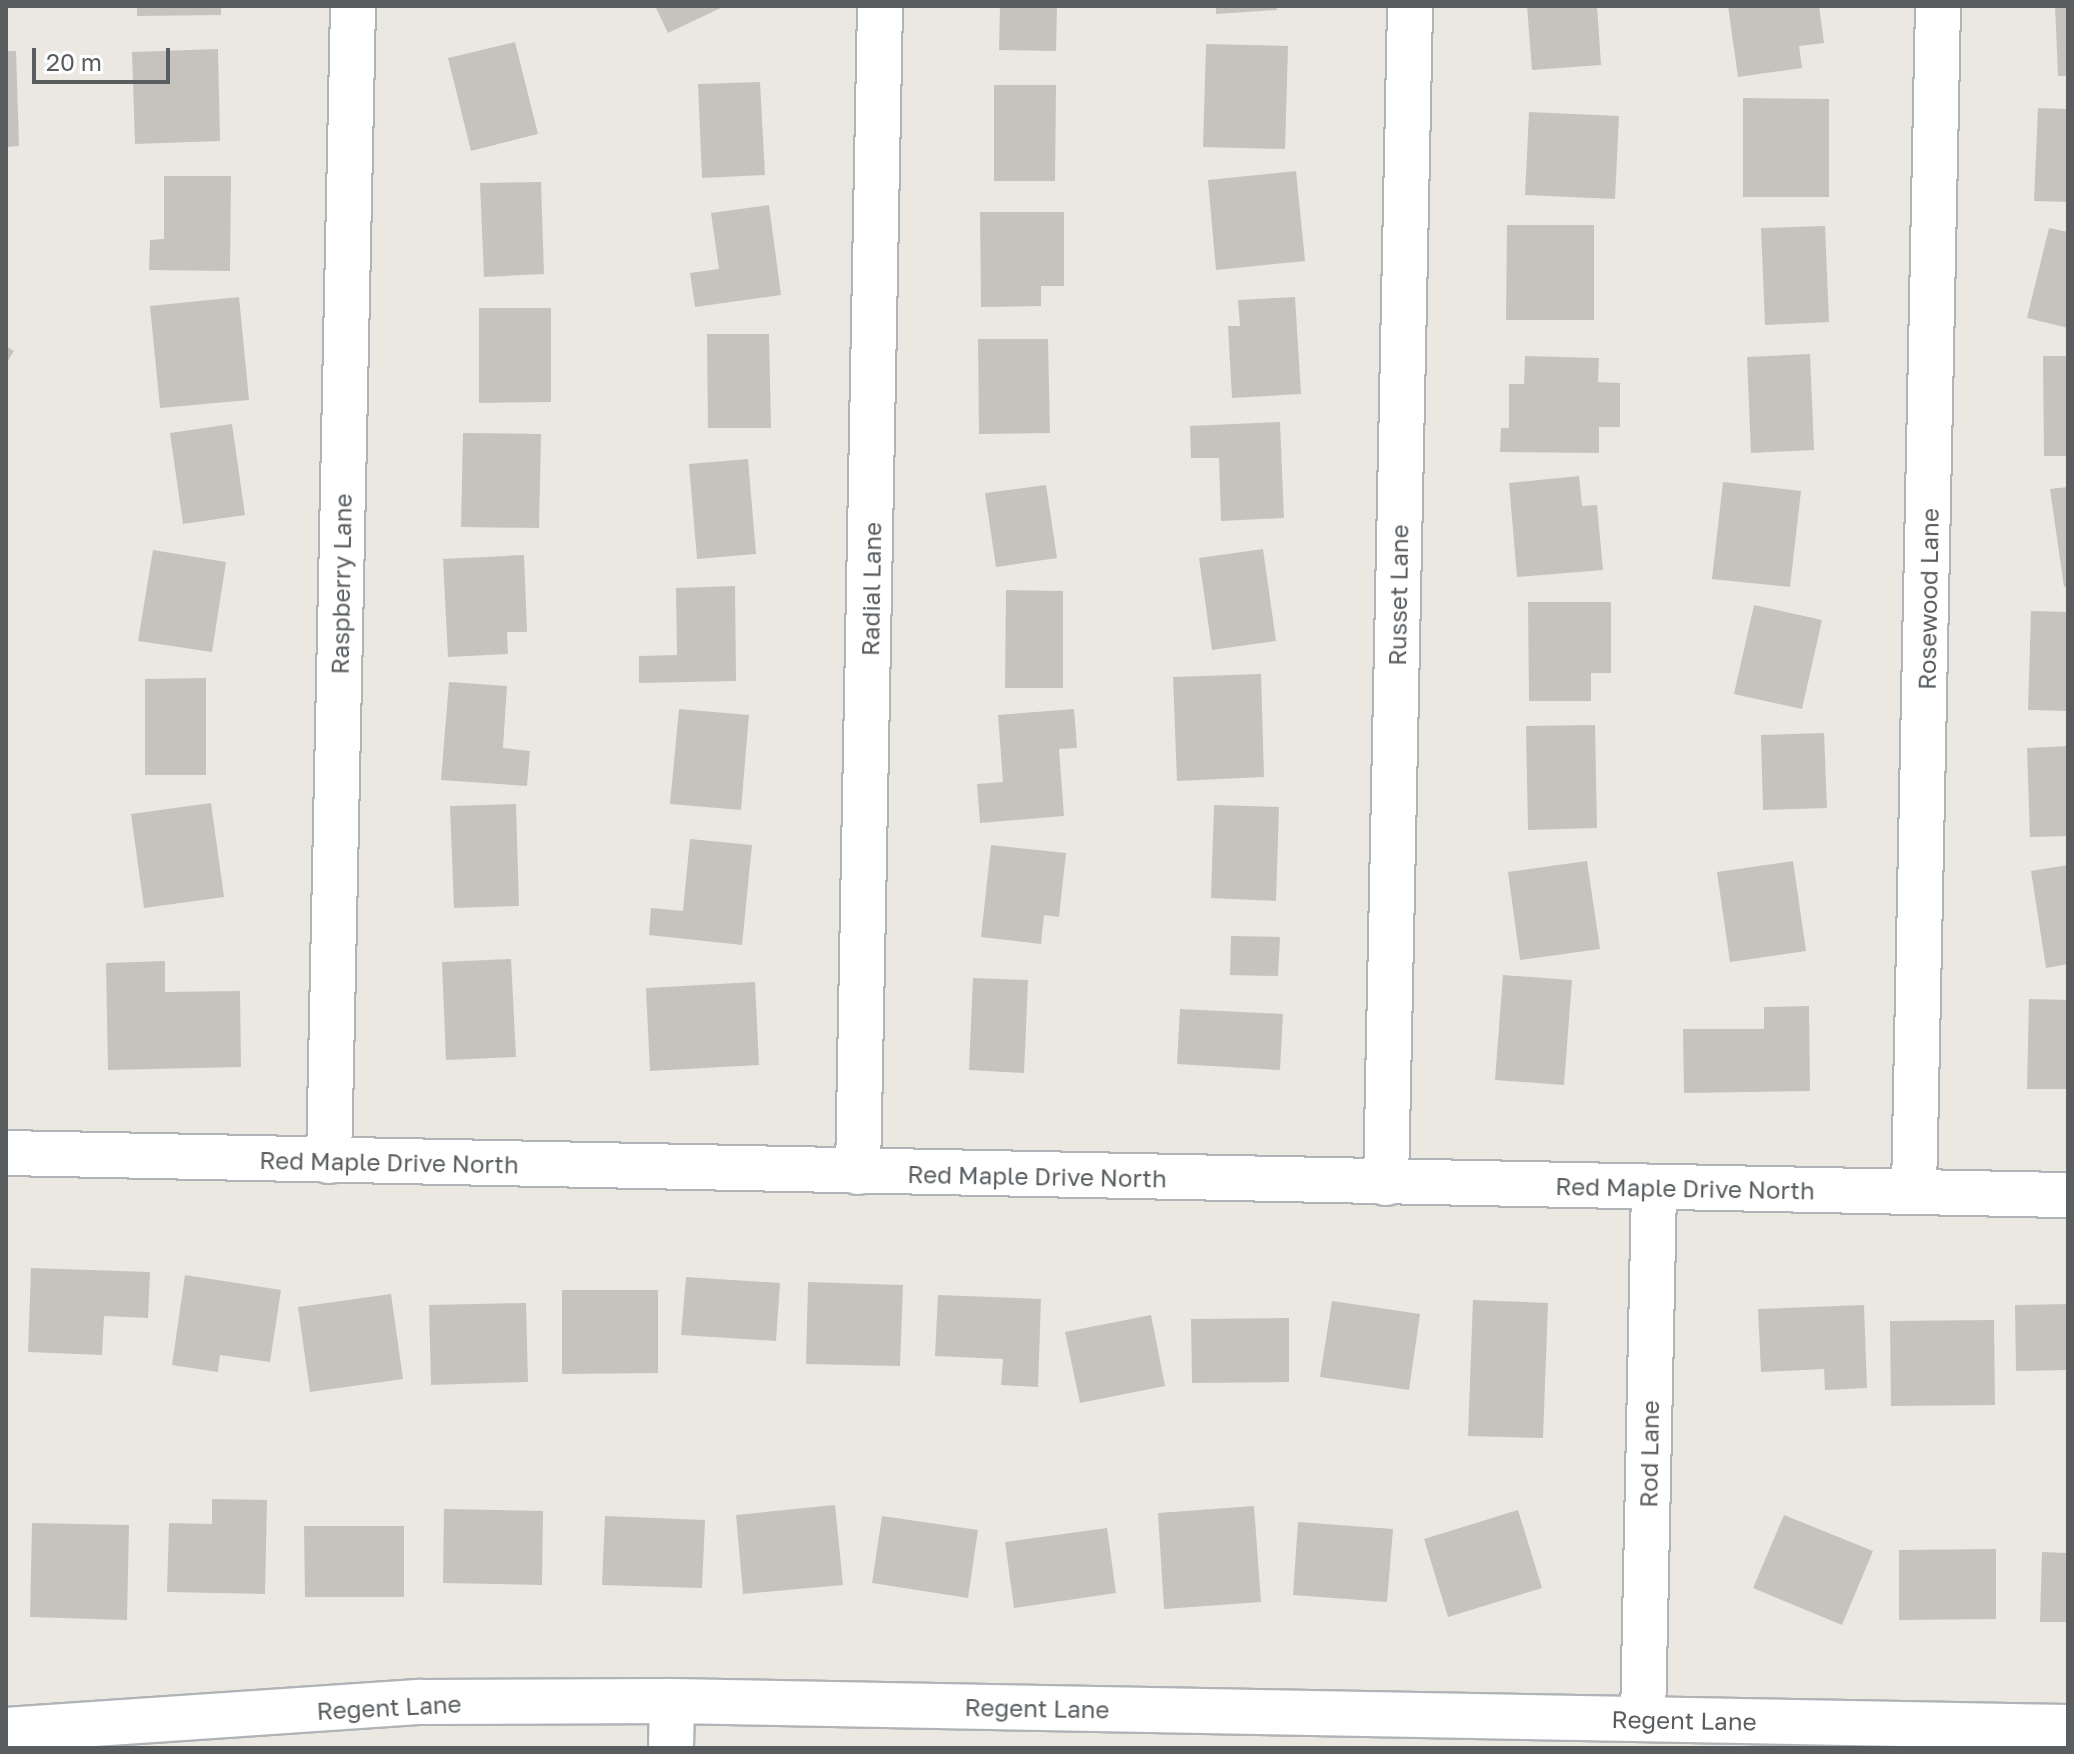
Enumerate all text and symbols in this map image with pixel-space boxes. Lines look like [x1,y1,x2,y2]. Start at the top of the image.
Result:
scale bar [36,32,174,82]
text: 20 m [46,47,102,76]
street label: Raspberry Lane [325,493,357,675]
street label: Rosewood Lane [1912,508,1944,690]
street label: Radial Lane [855,522,887,656]
street label: Russet Lane [1382,524,1414,666]
street label: Red Maple Drive North [259,1145,519,1179]
street label: Red Maple Drive North [907,1159,1167,1193]
street label: Red Maple Drive North [1555,1171,1815,1205]
street label: Rod Lane [1634,1400,1664,1508]
street label: Regent Lane [316,1689,462,1725]
street label: Regent Lane [964,1692,1110,1724]
street label: Regent Lane [1611,1704,1757,1736]

